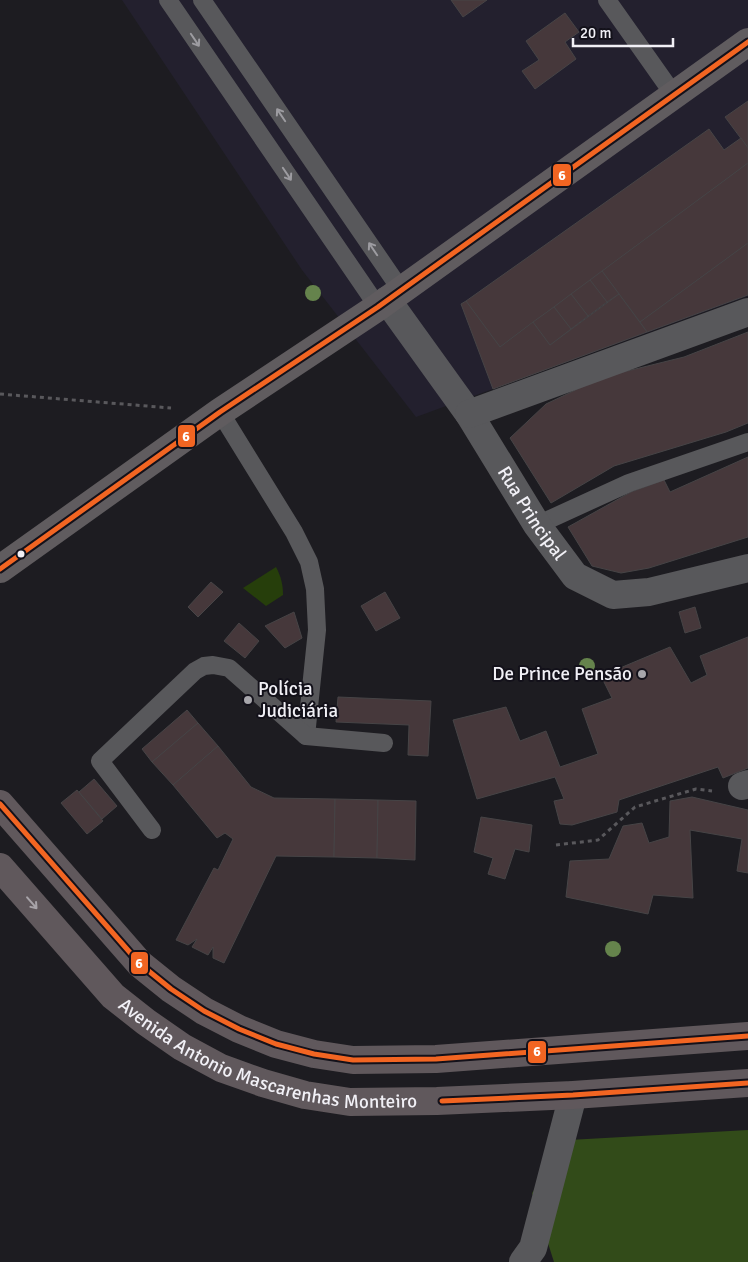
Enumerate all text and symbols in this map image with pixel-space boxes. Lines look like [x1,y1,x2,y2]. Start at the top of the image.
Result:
scale bar [573,15,673,47]
text: 20 m [580,24,611,42]
one-way arrow [190,33,200,47]
one-way arrow [276,109,286,123]
line badge: 6 [552,163,572,187]
one-way arrow [282,167,292,181]
text: 6 [558,167,566,184]
one-way arrow [368,243,378,257]
line badge: 6 [177,424,196,448]
text: 6 [182,428,190,445]
street label: Rua Principal [492,462,571,565]
unlabelled marker [16,549,26,559]
place label: De Prince Pensão [492,662,632,686]
marker: De Prince Pensão [636,668,648,680]
place label: Polícia Judiciária [258,677,338,723]
marker: Polícia Judiciária [242,694,254,706]
one-way arrow [26,897,38,910]
line badge: 6 [130,951,149,975]
text: 6 [135,955,143,972]
street label: Avenida Antonio Mascarenhas Monteiro [113,993,417,1114]
line badge: 6 [527,1040,547,1064]
text: 6 [533,1043,541,1060]

